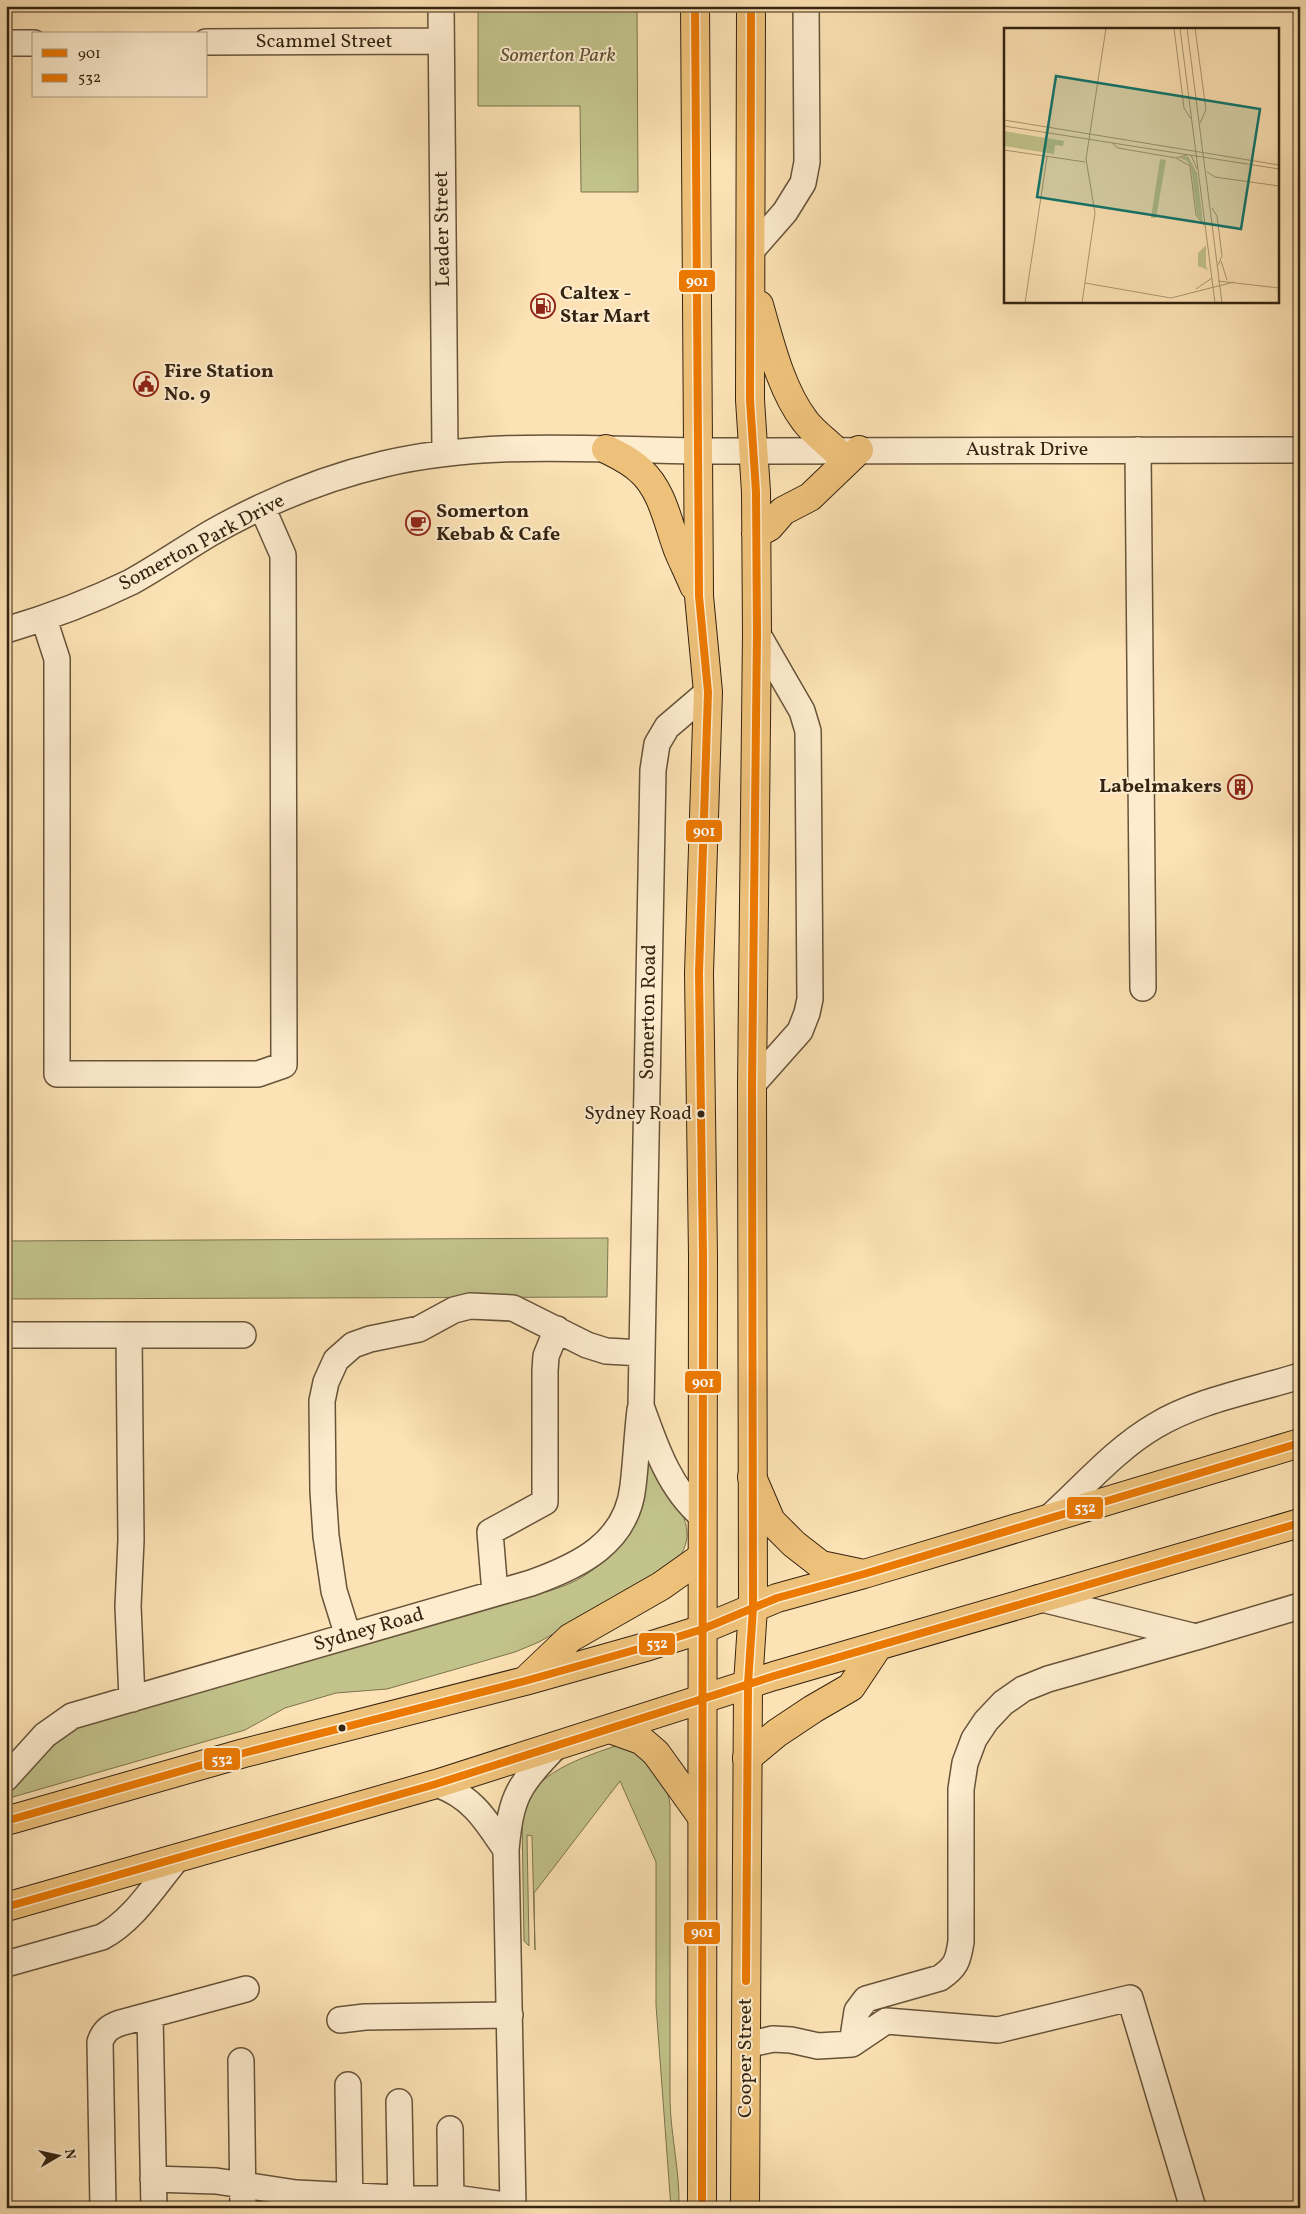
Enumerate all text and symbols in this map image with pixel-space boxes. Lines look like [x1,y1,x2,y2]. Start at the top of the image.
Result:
street label: Scammel Street [255,28,393,56]
inset map [1004,28,1278,302]
legend [32,32,208,98]
park label: Somerton Park [500,42,616,70]
text: 901 [78,44,101,65]
text: 532 [78,68,101,89]
street label: Leader Street [428,171,458,287]
line badge: 901 [678,269,716,293]
text: 901 [686,273,708,292]
place label: Caltex - Star Mart [560,280,651,331]
fuel station icon: Caltex - Star Mart [530,293,556,319]
place label: Fire Station No. 9 [164,358,274,409]
public building icon: Fire Station No. 9 [133,371,159,397]
street label: Austrak Drive [966,436,1088,464]
street label: Somerton Park Drive [114,487,290,599]
place label: Somerton Kebab & Cafe [436,498,560,549]
cafe icon: Somerton Kebab & Cafe [405,510,431,536]
place label: Labelmakers [1099,773,1222,801]
building icon: Labelmakers [1227,774,1253,800]
line badge: 901 [685,819,723,843]
text: 901 [693,823,715,842]
street label: Somerton Road [634,944,664,1080]
place label: Sydney Road [584,1101,692,1127]
marker: Sydney Road [696,1109,706,1119]
line badge: 901 [684,1370,722,1394]
text: 901 [692,1374,714,1393]
line badge: 532 [1066,1496,1104,1520]
text: 532 [1074,1499,1096,1518]
street label: Sydney Road [311,1601,427,1659]
line badge: 532 [638,1632,676,1656]
text: 532 [646,1635,668,1654]
unlabelled marker [337,1723,347,1733]
line badge: 532 [203,1747,241,1771]
text: 532 [211,1751,233,1770]
line badge: 901 [683,1921,721,1945]
text: 901 [691,1924,713,1943]
street label: Cooper Street [732,1998,760,2118]
north arrow [32,2132,82,2182]
text: N [59,2148,80,2161]

